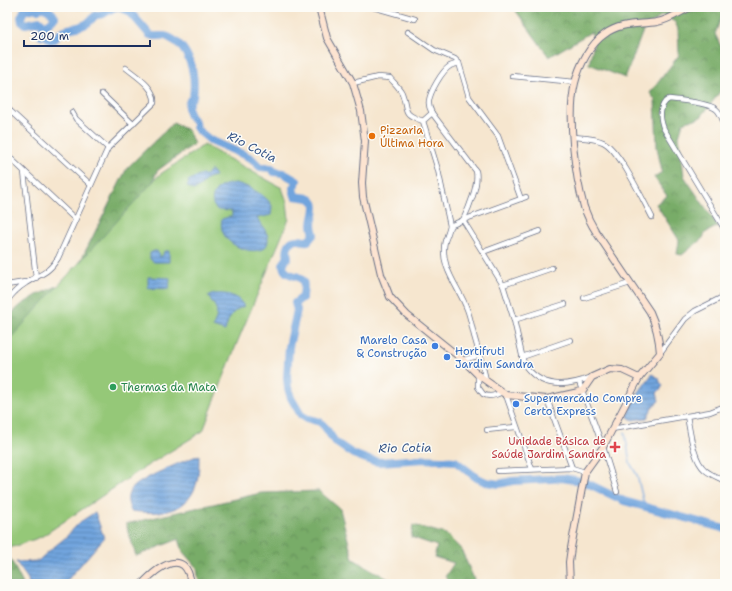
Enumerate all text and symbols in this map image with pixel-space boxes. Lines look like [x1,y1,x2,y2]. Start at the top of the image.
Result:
scale bar [24,22,150,48]
text: 200 m [30,28,69,44]
place label: Pizzaria Última Hora [380,123,444,151]
water label: Rio Cotia [225,128,279,166]
marker: Pizzaria Última Hora [367,131,377,141]
place label: Marelo Casa & Construção [357,333,427,361]
marker: Marelo Casa & Construção [430,341,440,351]
place label: Hortifruti Jardim Sandra [455,344,534,372]
marker: Hortifruti Jardim Sandra [442,352,452,362]
place label: Thermas da Mata [121,380,217,395]
marker: Thermas da Mata [108,382,118,392]
place label: Supermercado Compre Certo Express [524,391,642,419]
marker: Supermercado Compre Certo Express [511,399,521,409]
place label: Unidade Básica de Saúde Jardim Sandra [491,434,606,462]
water label: Rio Cotia [378,440,432,456]
marker: Unidade Básica de Saúde Jardim Sandra [609,441,621,453]

